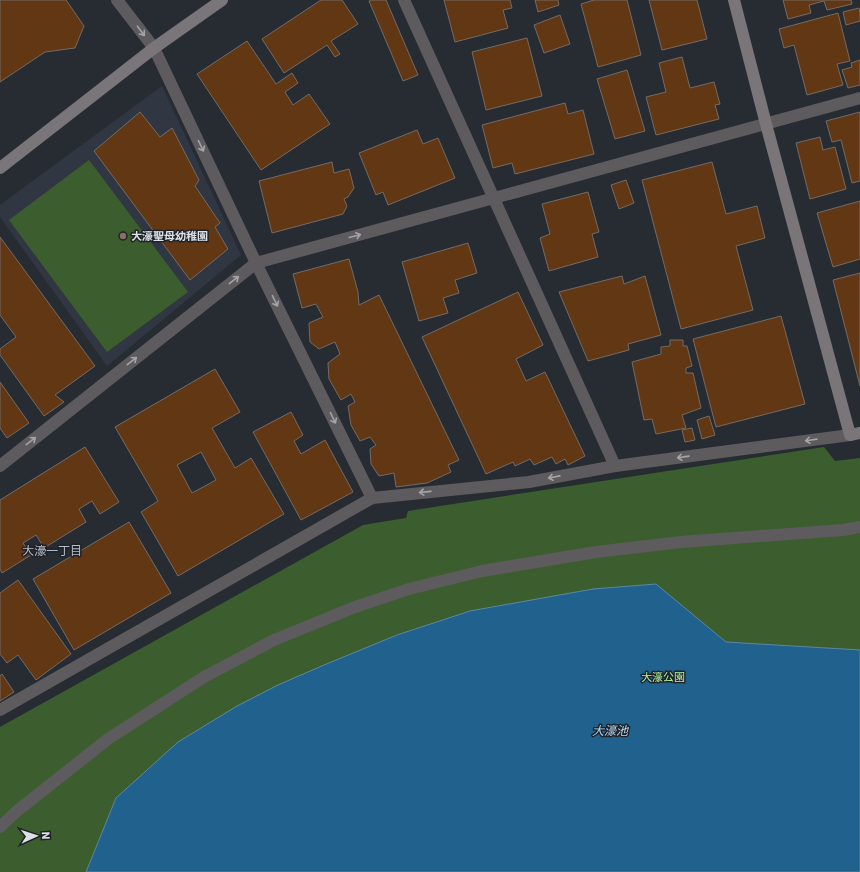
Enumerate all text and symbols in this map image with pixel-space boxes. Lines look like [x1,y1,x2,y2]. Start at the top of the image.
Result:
one-way arrow [137,26,145,37]
one-way arrow [198,140,205,152]
place label: 大濠聖母幼稚園 [131,229,208,243]
marker: 大濠聖母幼稚園 [118,231,128,241]
one-way arrow [348,232,361,239]
one-way arrow [229,276,240,284]
one-way arrow [272,295,279,307]
one-way arrow [127,356,138,365]
one-way arrow [330,412,337,424]
one-way arrow [805,436,818,443]
one-way arrow [25,437,36,446]
one-way arrow [676,453,689,461]
one-way arrow [548,473,561,481]
one-way arrow [419,488,432,496]
district label: 大濠一丁目 [22,543,82,558]
park label: 大濠公園 [641,670,685,684]
water label: 大濠池 [592,723,629,738]
north arrow [16,816,56,856]
text: N [39,831,53,840]

